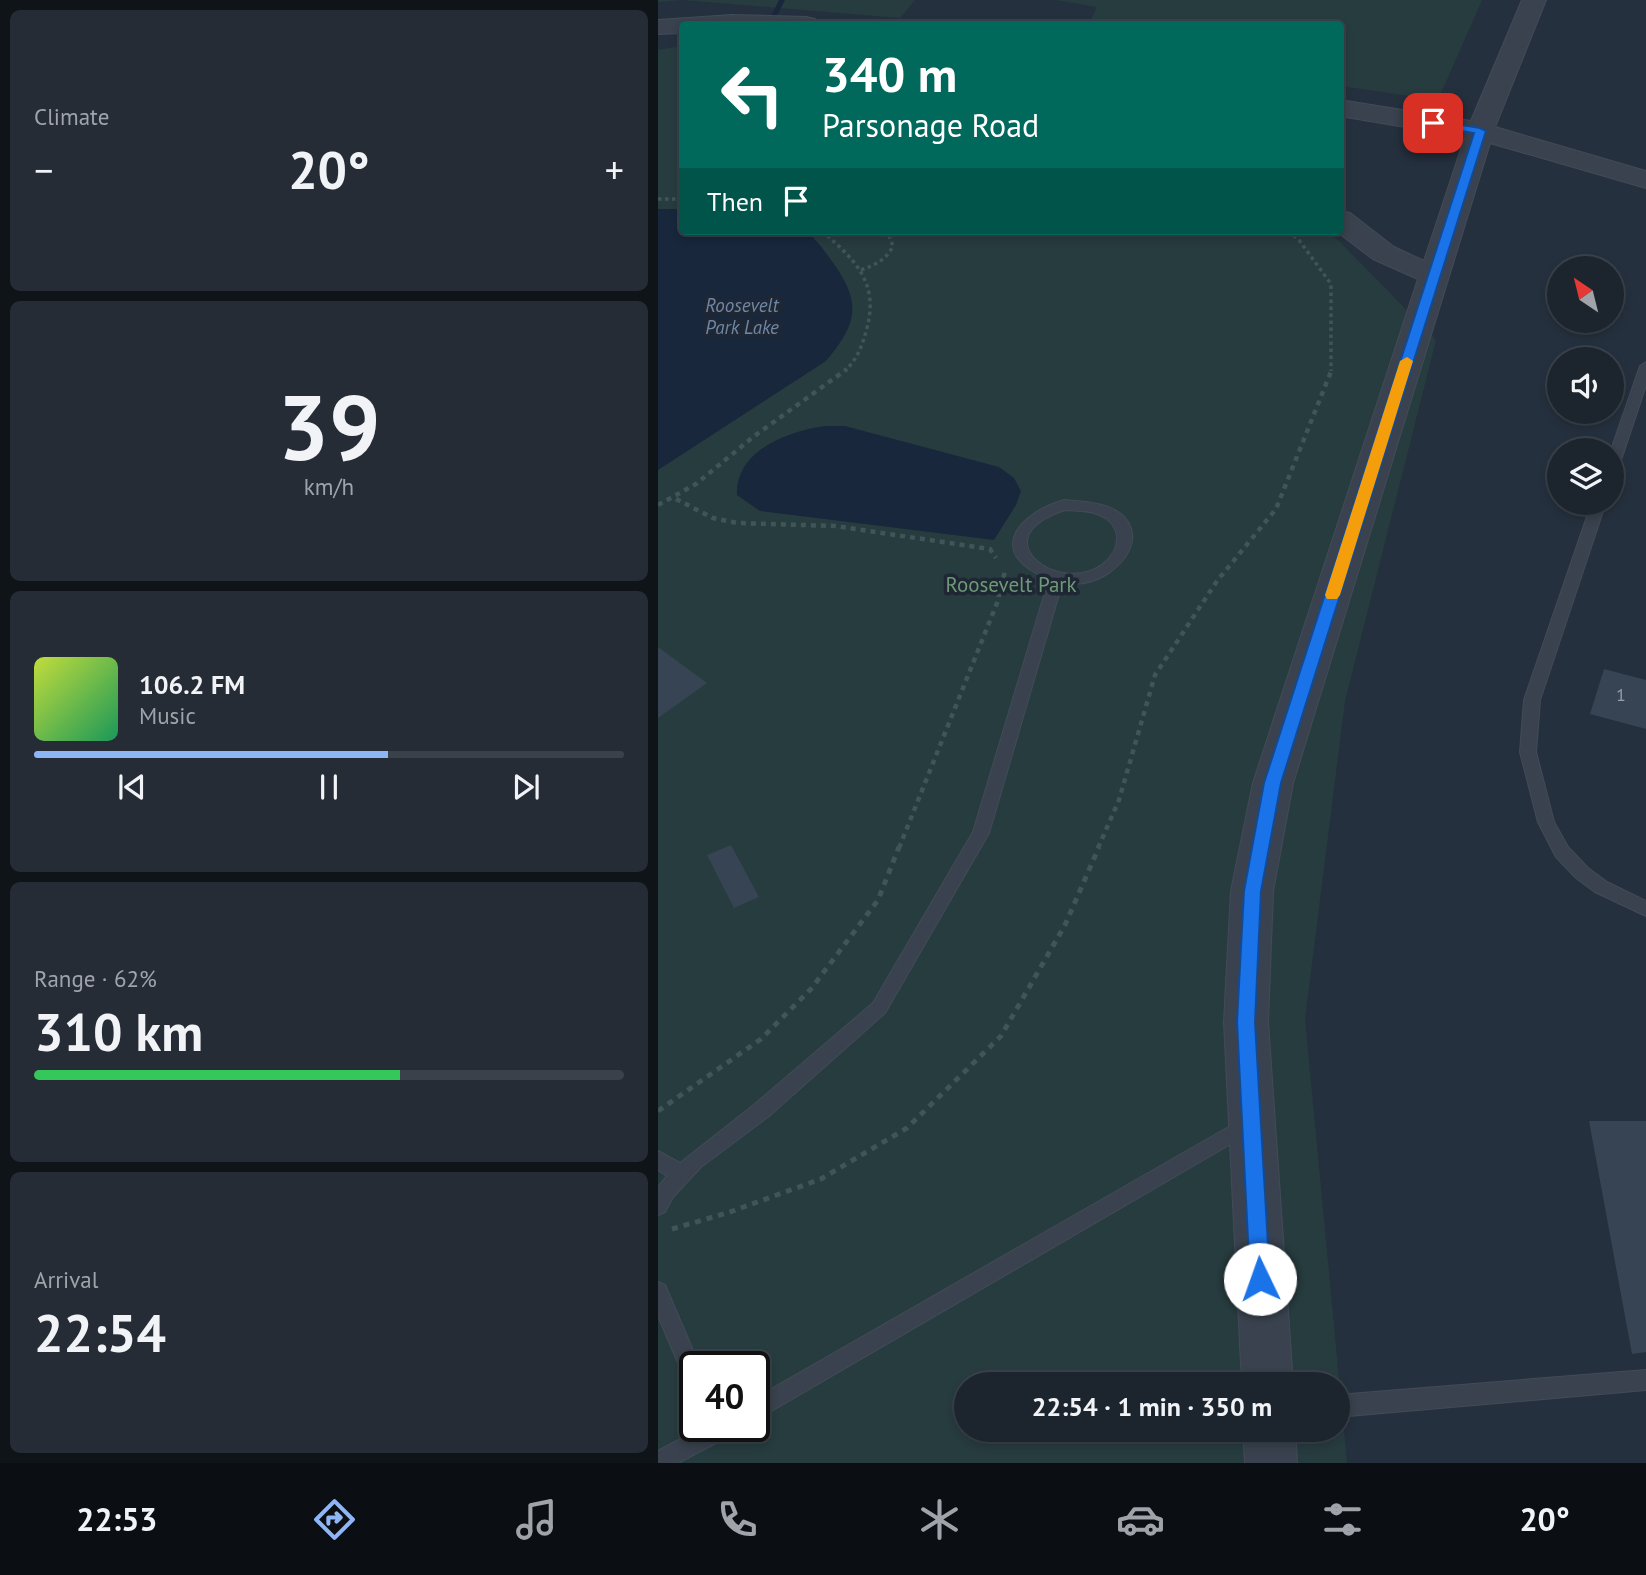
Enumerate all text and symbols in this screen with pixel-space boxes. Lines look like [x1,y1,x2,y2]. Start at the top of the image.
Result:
text: 340 m [822,42,957,106]
icon: left [707,49,798,140]
pin [1403,93,1463,153]
text: Climate [34,102,109,131]
text: Parsonage Road [822,104,1039,146]
icon: arrive [1414,104,1452,142]
text: 20° [288,136,370,203]
text: − [34,145,53,194]
text: + [605,145,624,194]
icon: arrive [777,182,815,220]
text: Then [707,185,763,218]
north arrow [1547,256,1624,332]
map controls [1547,256,1624,515]
water label: Roosevelt Park Lake [705,293,780,339]
button: sound [1547,347,1624,424]
text: 39 [277,367,381,485]
button: layers [1547,438,1624,515]
text: km/h [304,472,354,501]
park label: Roosevelt Park [945,571,1077,598]
text: 106.2 FM [139,668,245,701]
house number: 1 [1616,683,1626,706]
text: Music [139,701,196,730]
icon: previous [113,768,151,806]
icon: pause [310,768,348,806]
icon: next [507,768,545,806]
text: Range · 62% [34,964,157,993]
text: 310 km [34,998,203,1065]
position arrow [1223,1242,1297,1316]
text: Arrival [34,1265,98,1294]
text: 22:54 [34,1299,166,1366]
speed limit sign: 40 [679,1351,770,1442]
text: 22:54 · 1 min · 350 m [1032,1390,1272,1423]
icon: directions [310,1495,359,1544]
icon: music [512,1495,561,1544]
icon: phone [713,1495,762,1544]
icon: climate [915,1495,964,1544]
icon: car [1116,1495,1165,1544]
icon: filters [1318,1495,1367,1544]
text: 22:53 [76,1498,157,1540]
text: 20° [1519,1498,1570,1540]

